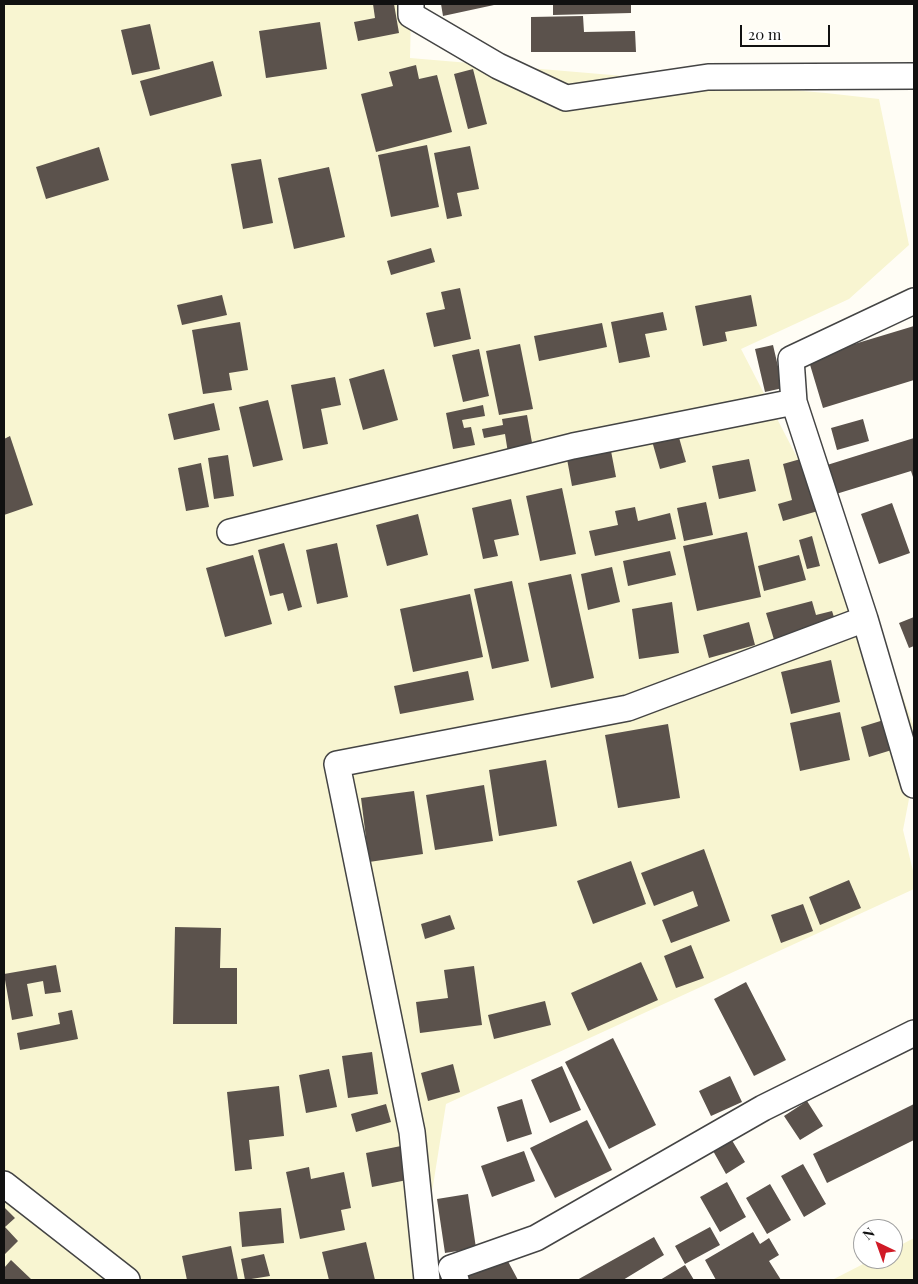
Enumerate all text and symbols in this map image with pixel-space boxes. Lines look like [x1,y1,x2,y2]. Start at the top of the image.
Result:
scale bar [743,15,833,47]
text: 20 m [748,24,781,44]
north arrow [853,1219,903,1269]
text: N [858,1223,878,1244]

